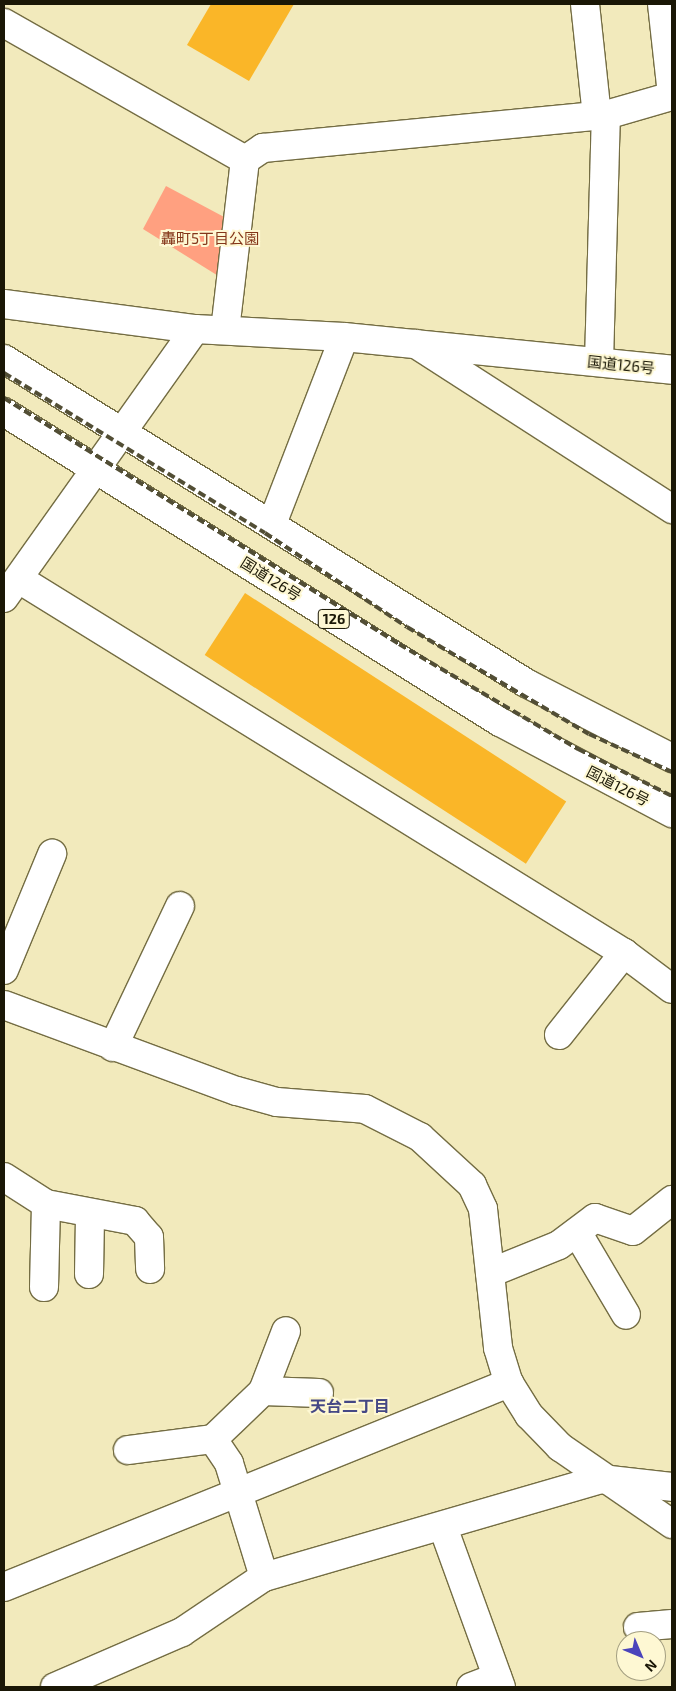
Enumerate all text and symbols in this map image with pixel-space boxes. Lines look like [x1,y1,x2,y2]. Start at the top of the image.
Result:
park label: 轟町5丁目公園 [161,230,259,248]
street label: 国道126号 [586,352,656,378]
street label: 国道126号 [237,553,305,605]
road number: 126 [318,608,350,630]
street label: 国道126号 [584,763,652,809]
district label: 天台二丁目 [310,1396,390,1416]
north arrow [616,1631,666,1681]
text: N [642,1657,661,1676]

